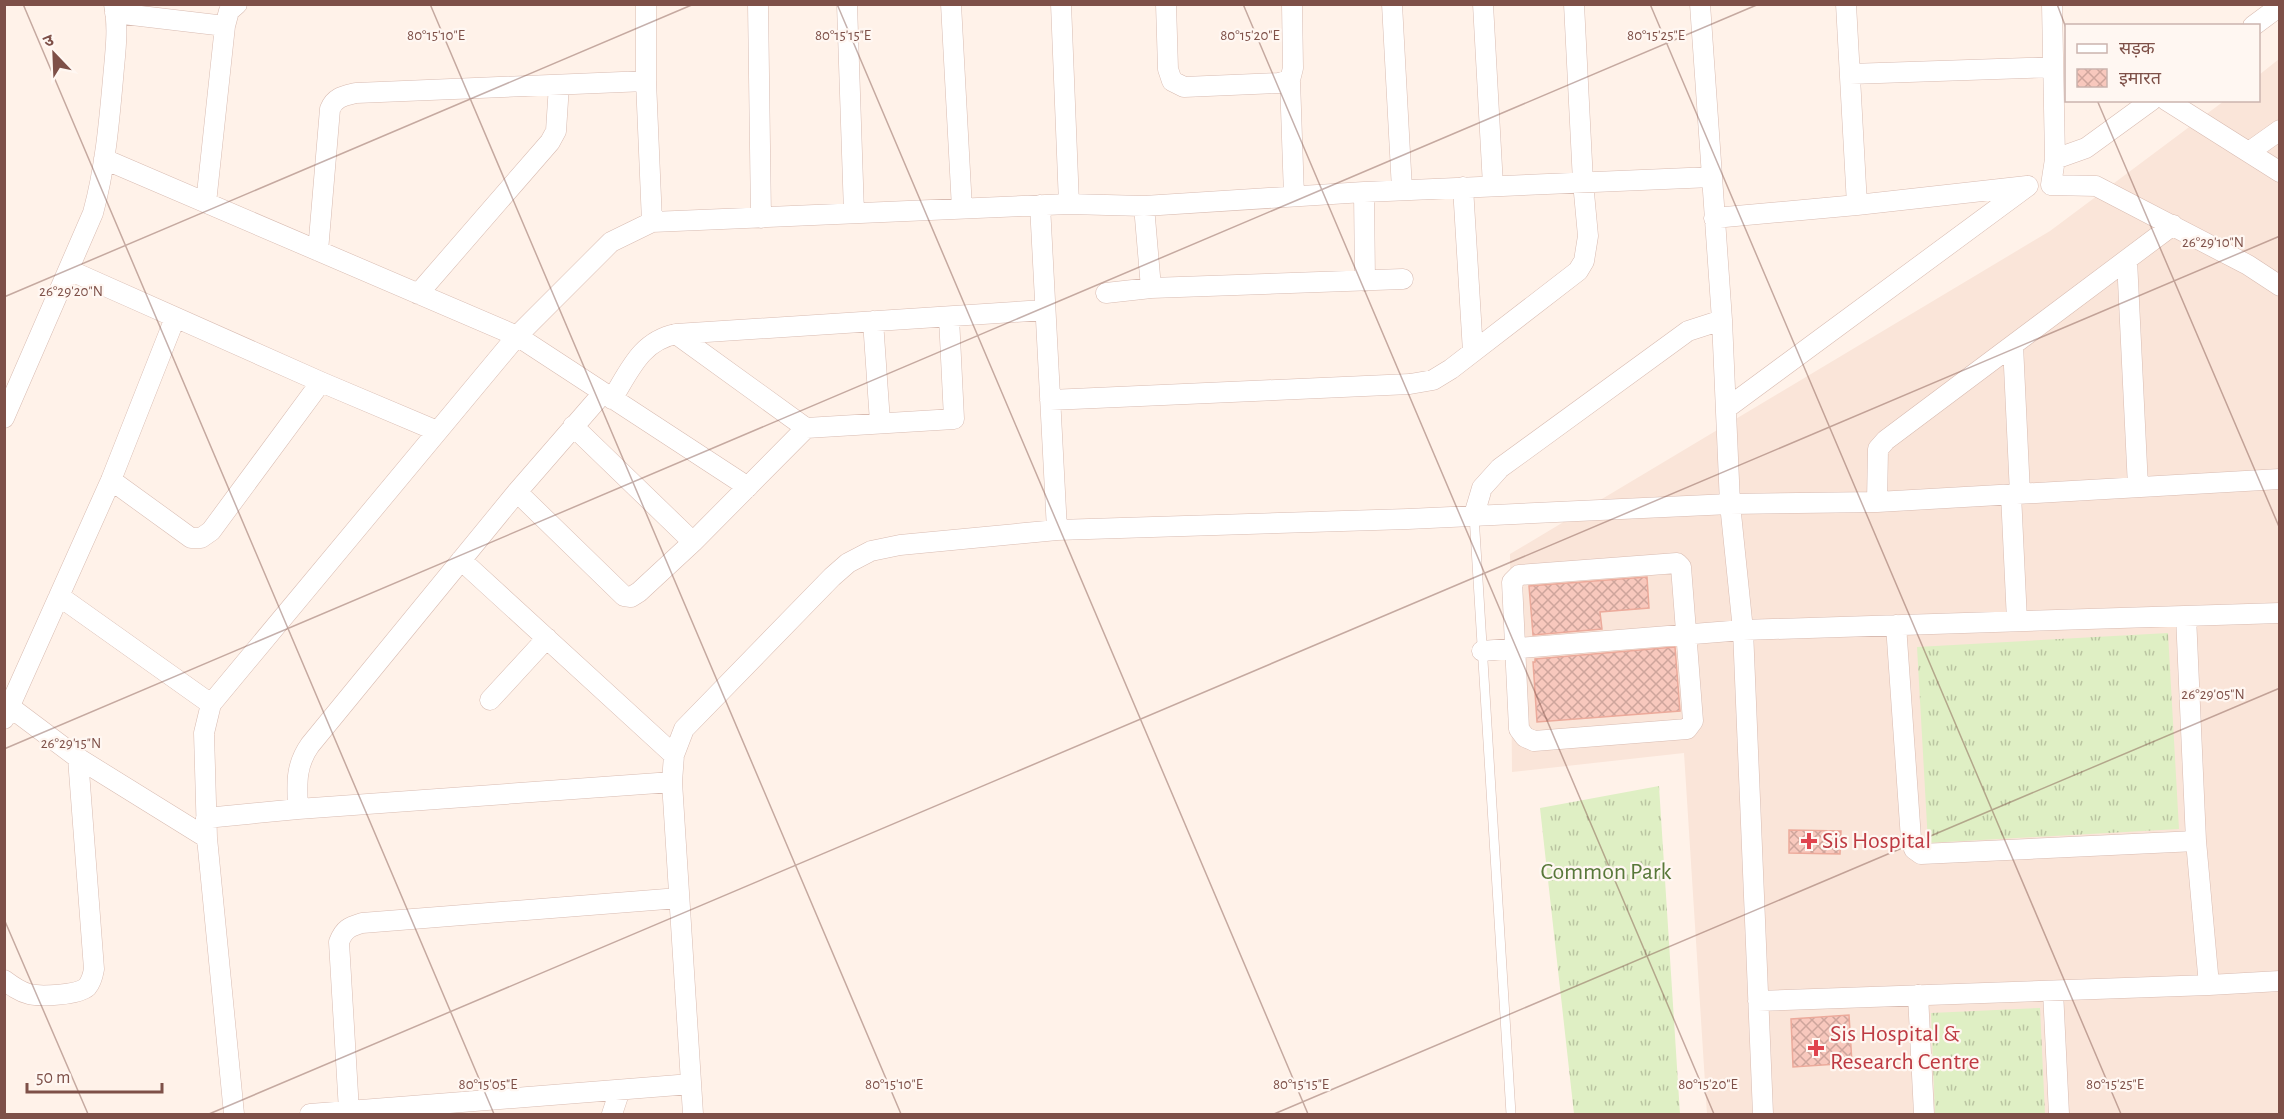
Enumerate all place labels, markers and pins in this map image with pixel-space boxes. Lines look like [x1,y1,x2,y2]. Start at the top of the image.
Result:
place label: Sis Hospital [1822,829,1931,853]
marker: Sis Hospital [1800,832,1818,850]
place label: Sis Hospital & Research Centre [1830,1022,1980,1074]
marker: Sis Hospital & Research Centre [1807,1039,1825,1057]

